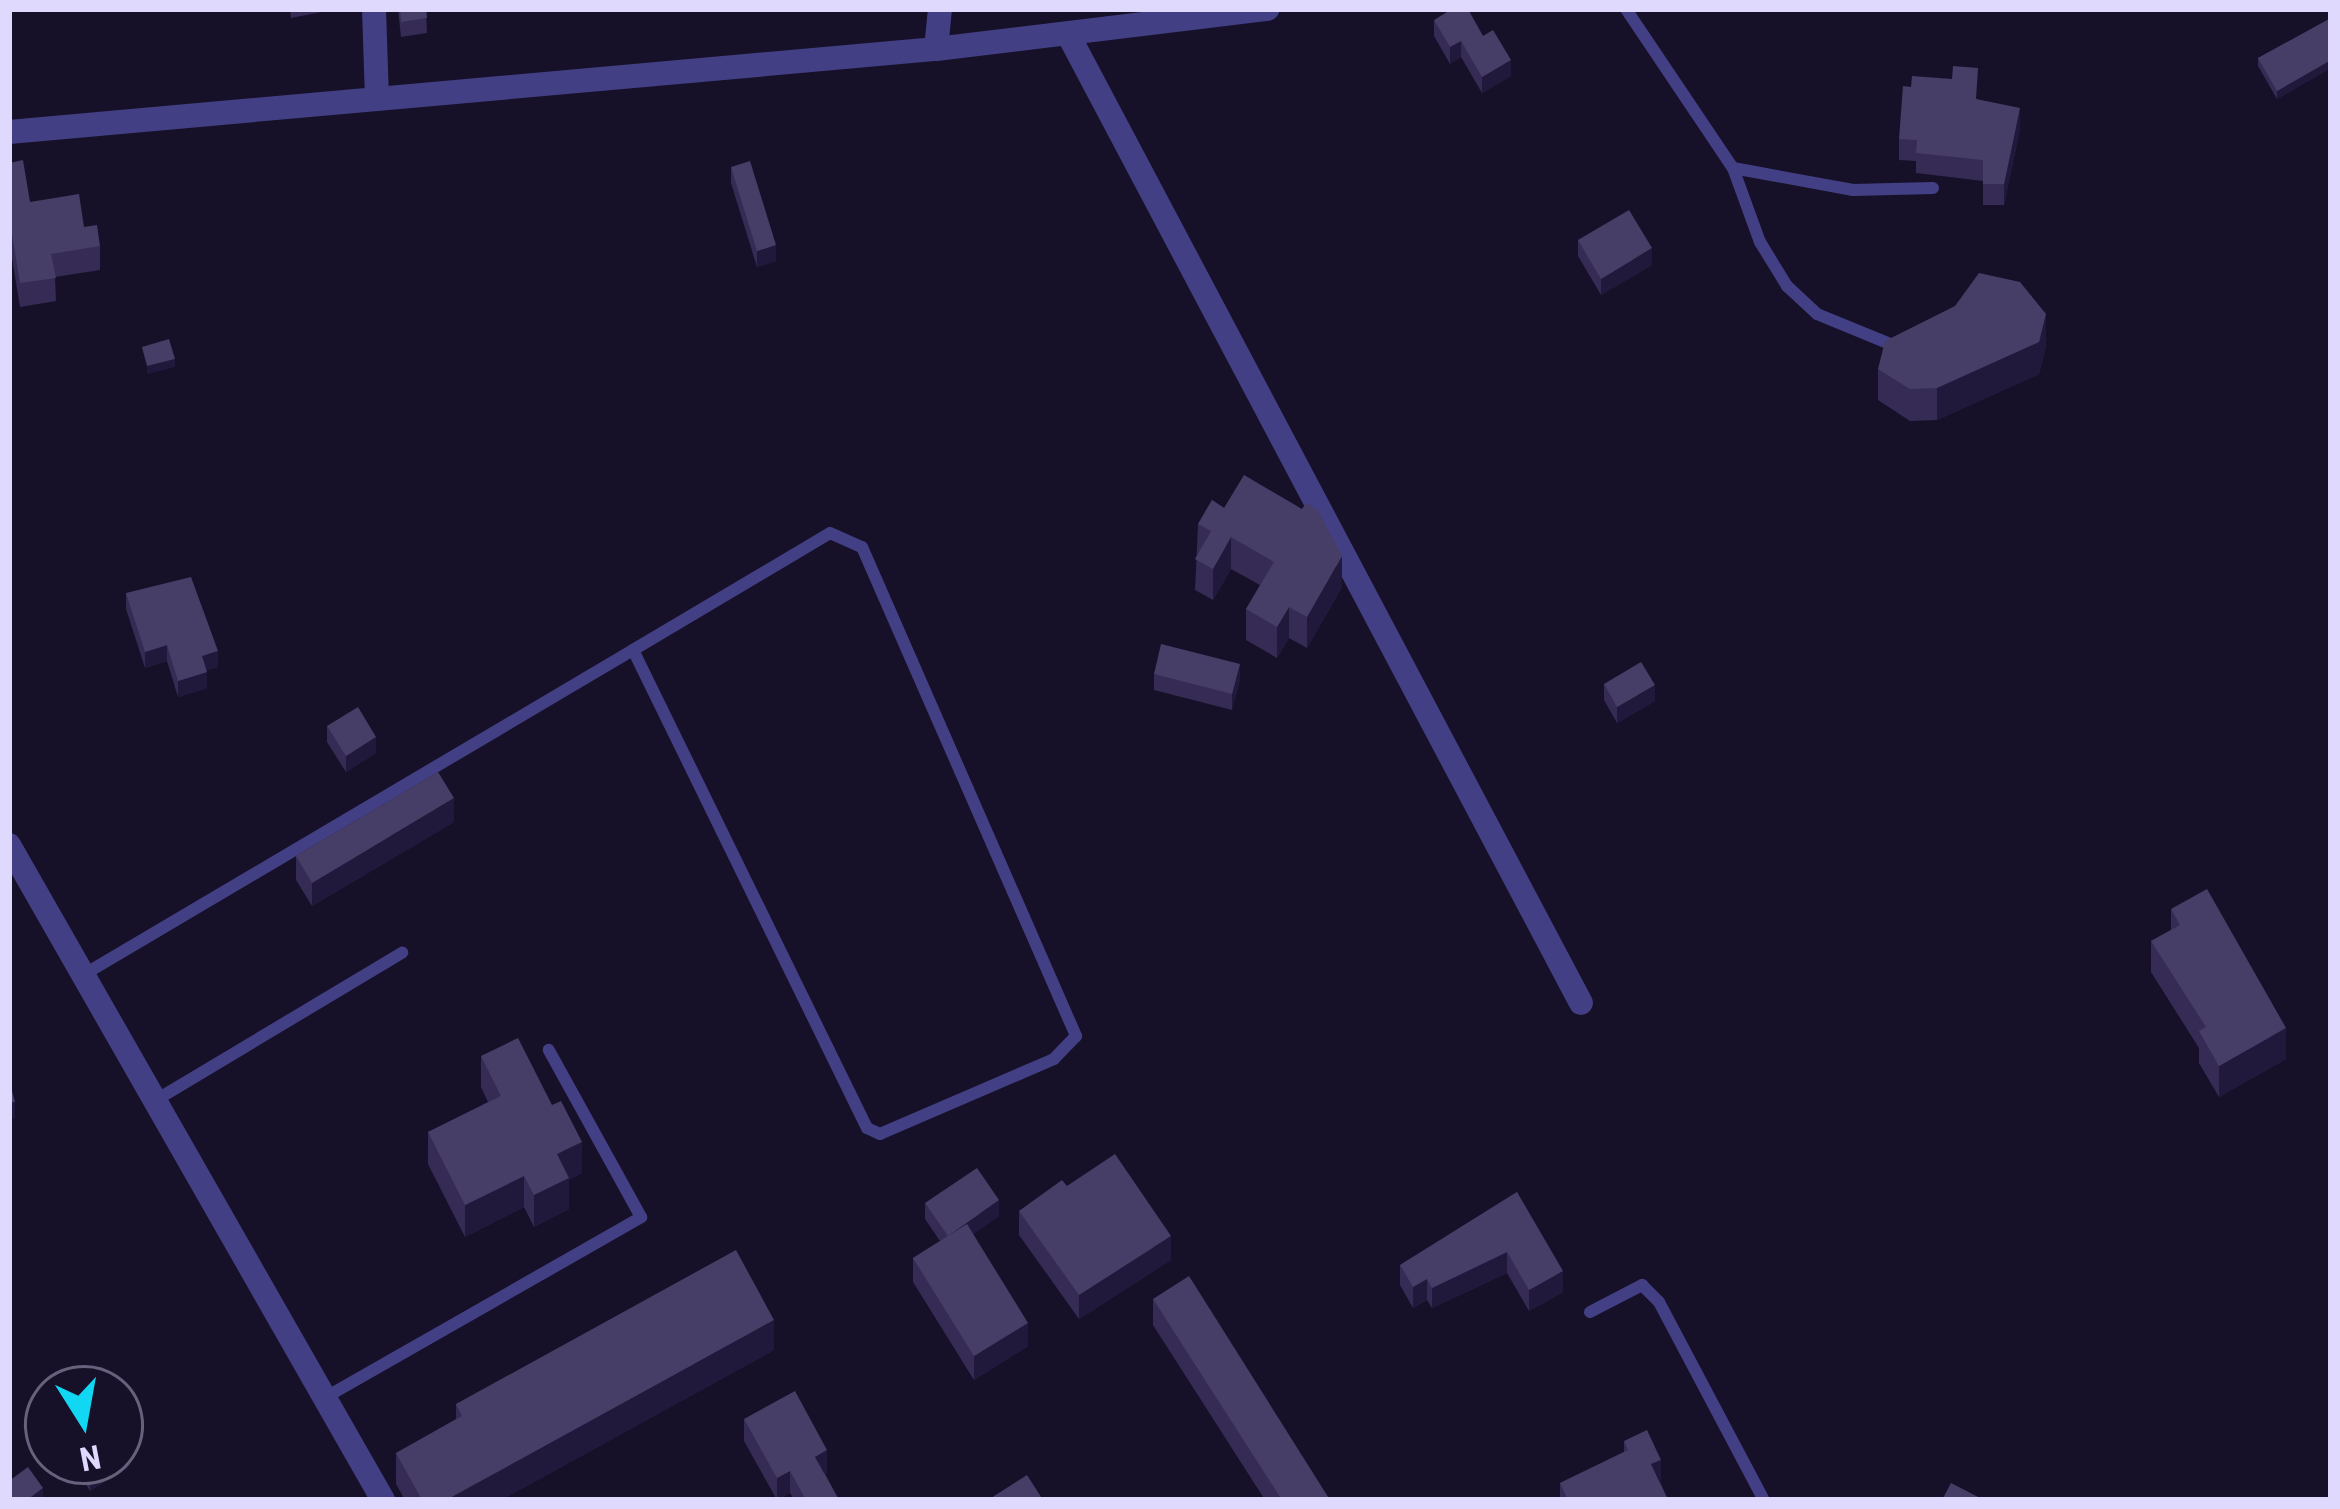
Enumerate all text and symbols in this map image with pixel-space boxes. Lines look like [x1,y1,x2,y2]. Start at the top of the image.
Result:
north arrow [24,1365,144,1485]
text: N [77,1437,104,1479]

